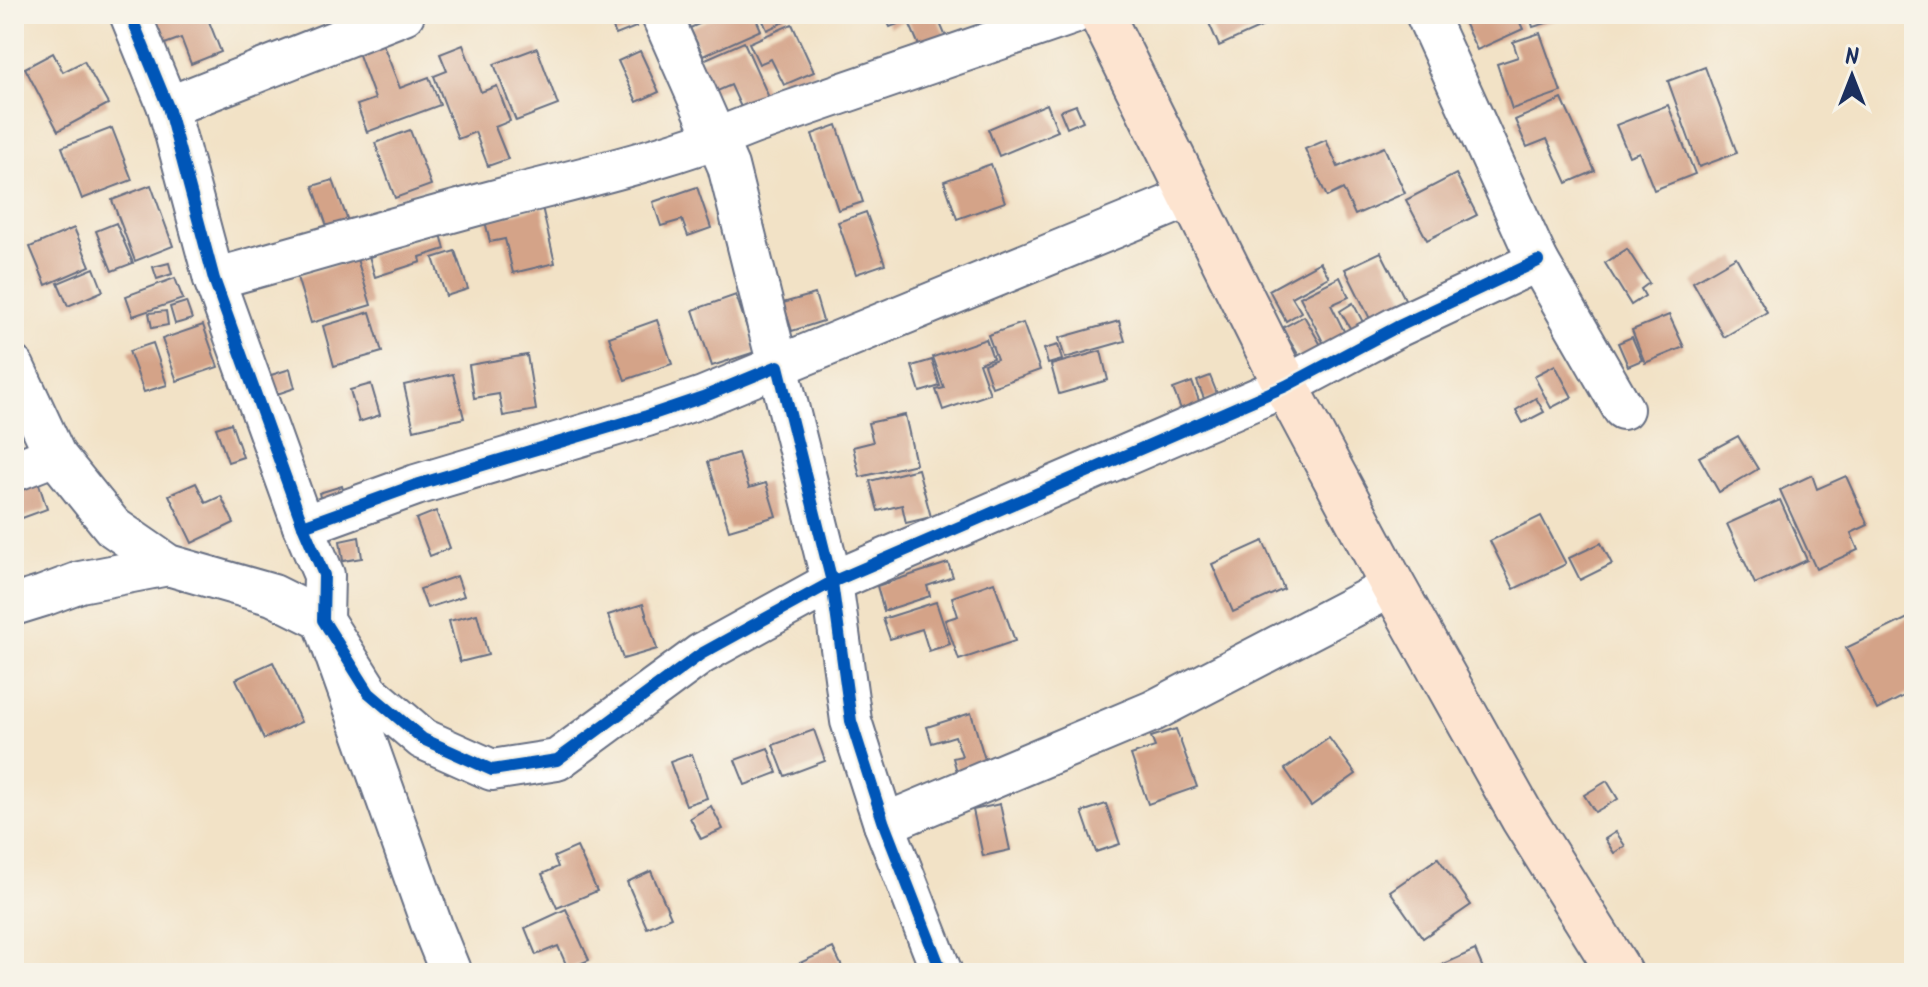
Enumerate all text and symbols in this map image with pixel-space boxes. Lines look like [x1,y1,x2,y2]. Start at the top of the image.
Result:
north arrow [1812,36,1892,116]
text: N [1845,41,1859,76]

